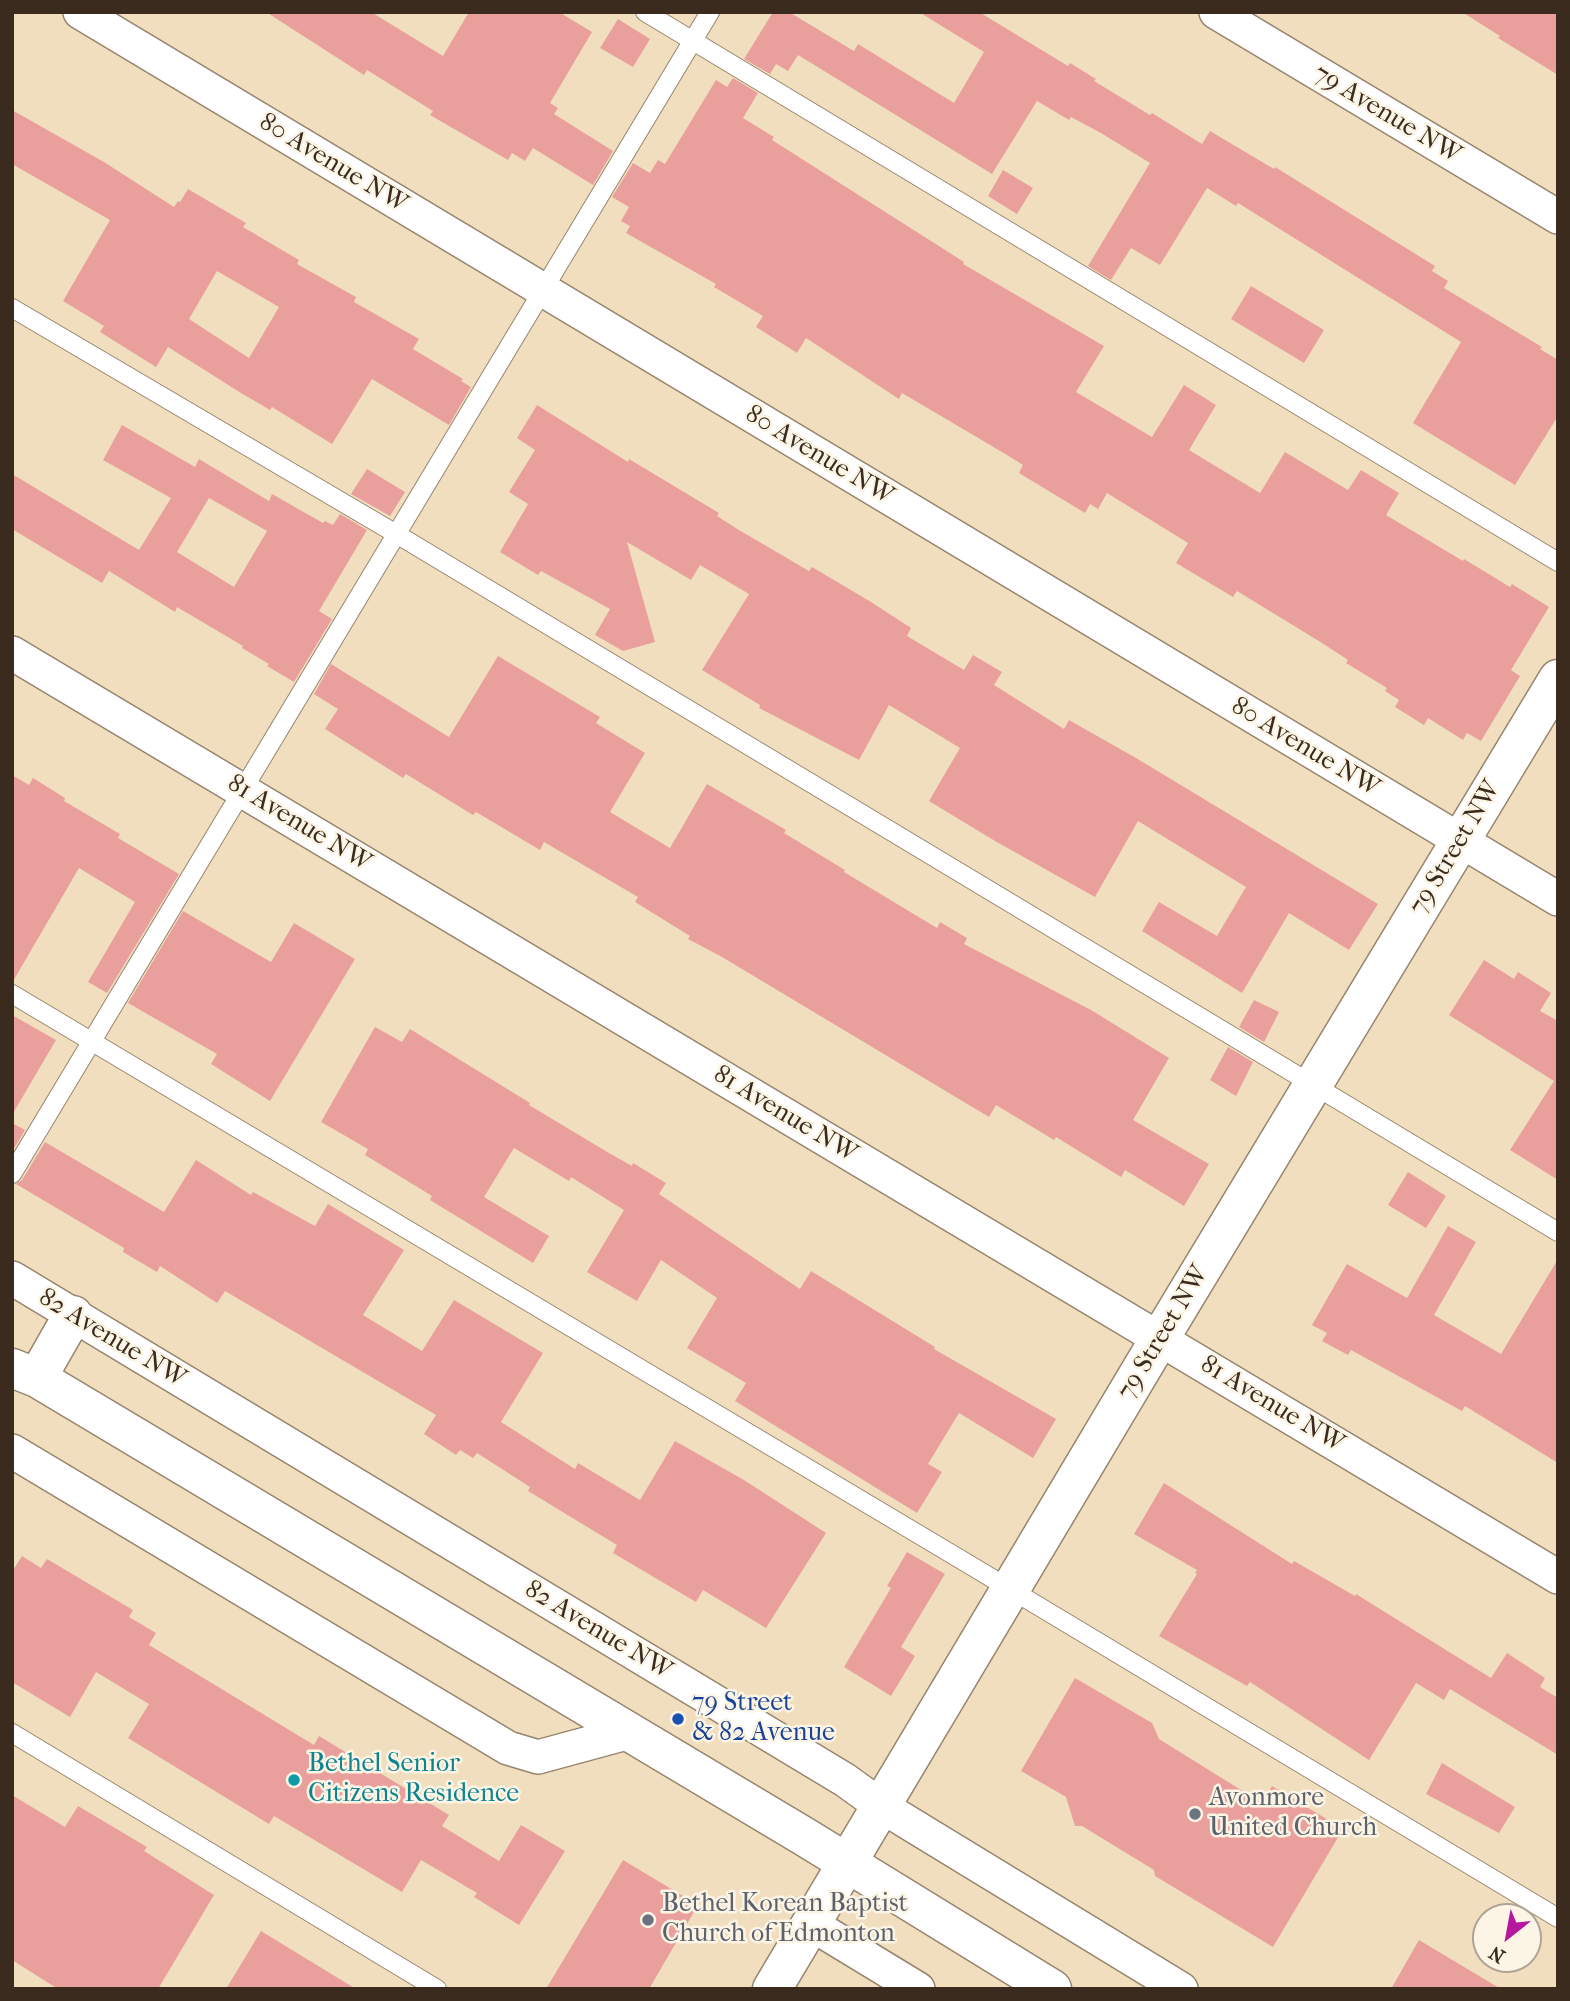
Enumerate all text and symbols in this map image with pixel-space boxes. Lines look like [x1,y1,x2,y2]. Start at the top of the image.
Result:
street label: 79 Avenue NW [1308,59,1466,171]
street label: 80 Avenue NW [253,107,413,221]
street label: 80 Avenue NW [739,399,899,513]
street label: 80 Avenue NW [1225,691,1385,805]
street label: 81 Avenue NW [221,769,377,879]
street label: 79 Street NW [1404,775,1508,921]
street label: 81 Avenue NW [707,1060,863,1170]
street label: 79 Street NW [1112,1260,1216,1406]
street label: 82 Avenue NW [33,1283,191,1395]
street label: 81 Avenue NW [1194,1350,1350,1460]
street label: 82 Avenue NW [519,1575,677,1687]
place label: 79 Street & 82 Avenue [692,1688,835,1750]
marker: 79 Street & 82 Avenue [670,1711,686,1727]
place label: Bethel Senior Citizens Residence [308,1749,519,1810]
marker: Bethel Senior Citizens Residence [286,1772,302,1788]
place label: Avonmore United Church [1209,1783,1377,1844]
marker: Avonmore United Church [1187,1806,1203,1822]
place label: Bethel Korean Baptist Church of Edmonton [662,1889,908,1951]
north arrow [1472,1903,1542,1973]
marker: Bethel Korean Baptist Church of Edmonton [640,1912,656,1928]
text: N [1485,1941,1509,1967]

